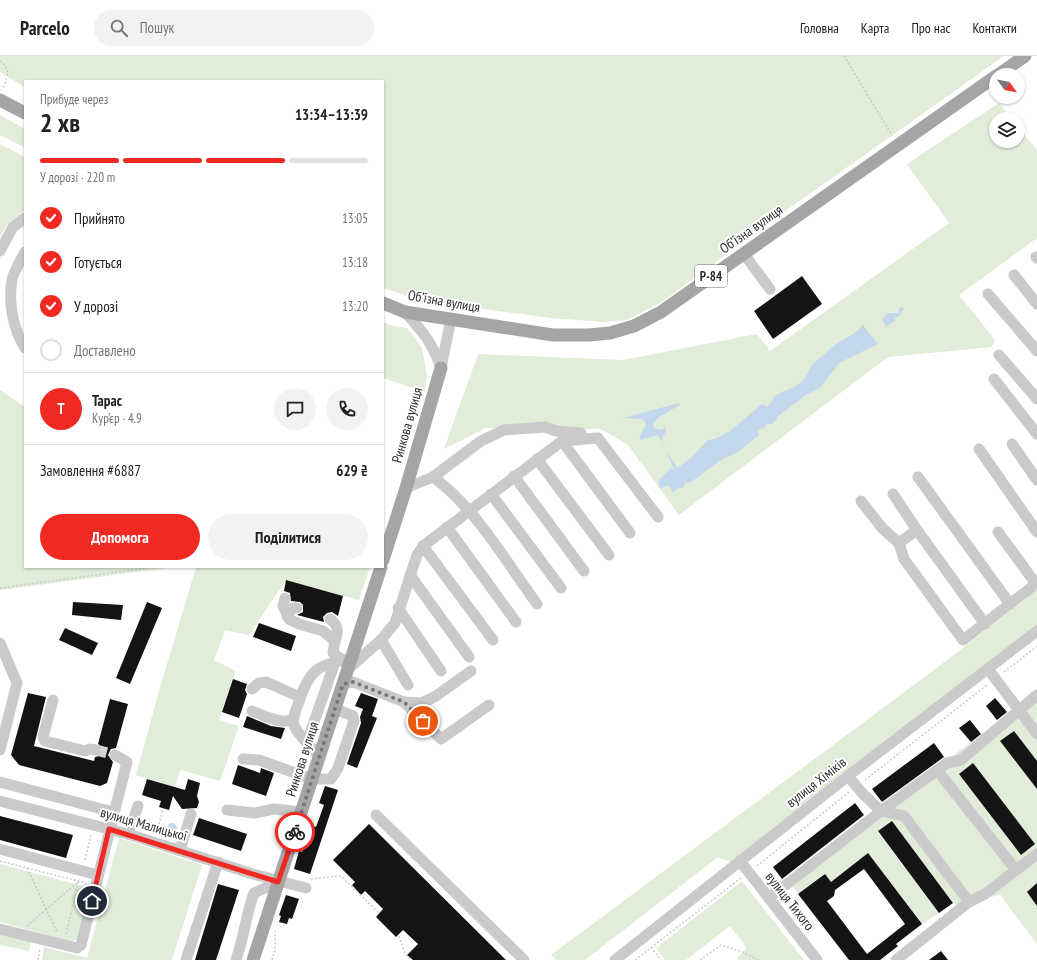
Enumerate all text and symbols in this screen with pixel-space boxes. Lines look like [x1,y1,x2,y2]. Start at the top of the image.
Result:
search box [94,10,374,46]
text: Parcelo [20,16,70,40]
icon: search [108,17,130,39]
text: Пошук [140,18,174,37]
text: Головна [800,19,839,37]
text: Карта [861,19,889,37]
text: Про нас [911,19,951,37]
text: Контакти [973,19,1017,37]
north arrow [989,68,1025,104]
map controls [989,68,1025,148]
text: Прибуде через [40,91,108,108]
text: 13:34–13:39 [295,105,368,124]
text: 2 хв [40,106,80,139]
button: layers [989,112,1025,148]
text: У дорозі · 220 m [40,169,115,186]
street label: Обʼїзна вулиця [716,201,786,257]
icon: check [40,207,62,229]
text: Прийнято [74,209,125,228]
text: 13:05 [342,210,368,227]
icon: check [40,251,62,273]
text: Готується [74,253,122,272]
text: 13:18 [342,254,368,271]
road number: Р-84 [695,265,727,287]
street label: Обʼїзна вулиця [407,286,481,316]
icon: check [40,295,62,317]
text: У дорозі [74,297,118,316]
text: 13:20 [342,298,368,315]
text: Доставлено [74,341,136,360]
street label: Ринкова вулиця [388,385,426,465]
button: chat [274,388,316,430]
button: phone [326,388,368,430]
text: Тарас [92,391,122,410]
text: Т [57,399,65,418]
text: Кур’єр · 4.9 [92,410,142,427]
text: Замовлення #6887 [40,461,141,480]
text: 629 ₴ [336,461,368,480]
button: Допомога [40,514,200,560]
button: Поділитися [208,514,368,560]
pin [406,704,440,738]
icon: bag [412,710,434,732]
street label: Ринкова вулиця [281,719,323,799]
street label: вулиця Хіміків [782,753,850,811]
street label: вулиця Малицької [98,803,190,845]
courier [275,812,315,852]
icon: bike [284,821,306,843]
street label: вулиця Тихого [761,868,819,934]
pin [75,884,109,918]
icon: home [81,890,103,912]

